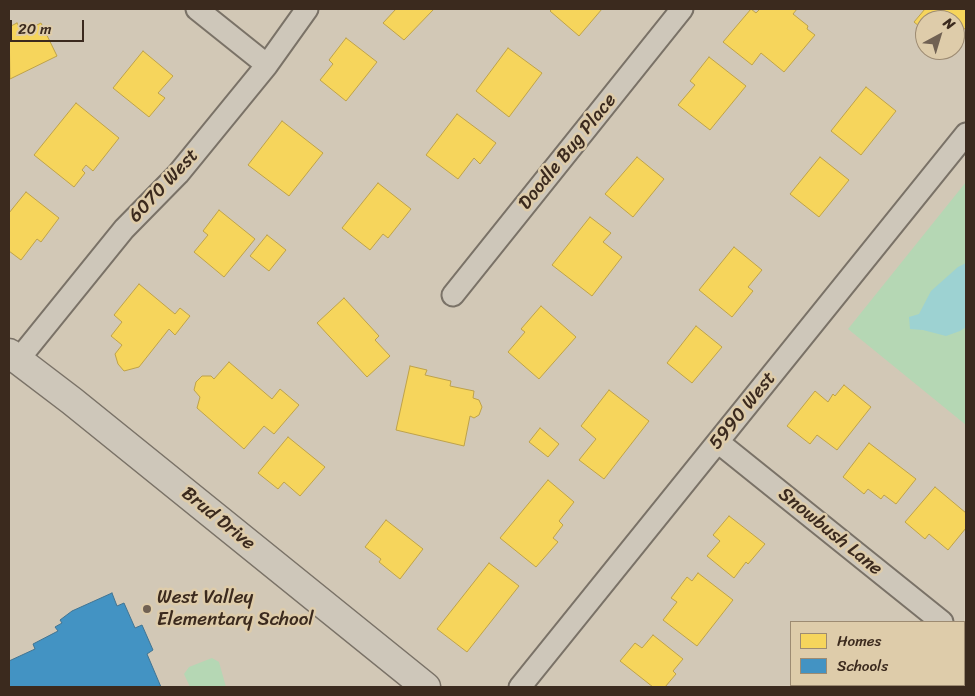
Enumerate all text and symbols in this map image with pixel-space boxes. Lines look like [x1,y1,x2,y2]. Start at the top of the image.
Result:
scale bar [12,10,86,42]
north arrow [915,10,965,60]
text: N [937,11,961,36]
text: 20 m [18,16,52,42]
street label: Doodle Bug Place [514,89,622,215]
street label: 6070 West [124,145,204,227]
street label: 5990 West [705,368,781,454]
street label: Brud Drive [177,482,259,556]
street label: Snowbush Lane [773,483,887,581]
place label: West Valley Elementary School [157,587,314,631]
marker: West Valley Elementary School [141,603,153,615]
legend [790,621,965,686]
text: Homes [837,628,881,654]
text: Schools [837,653,888,679]

